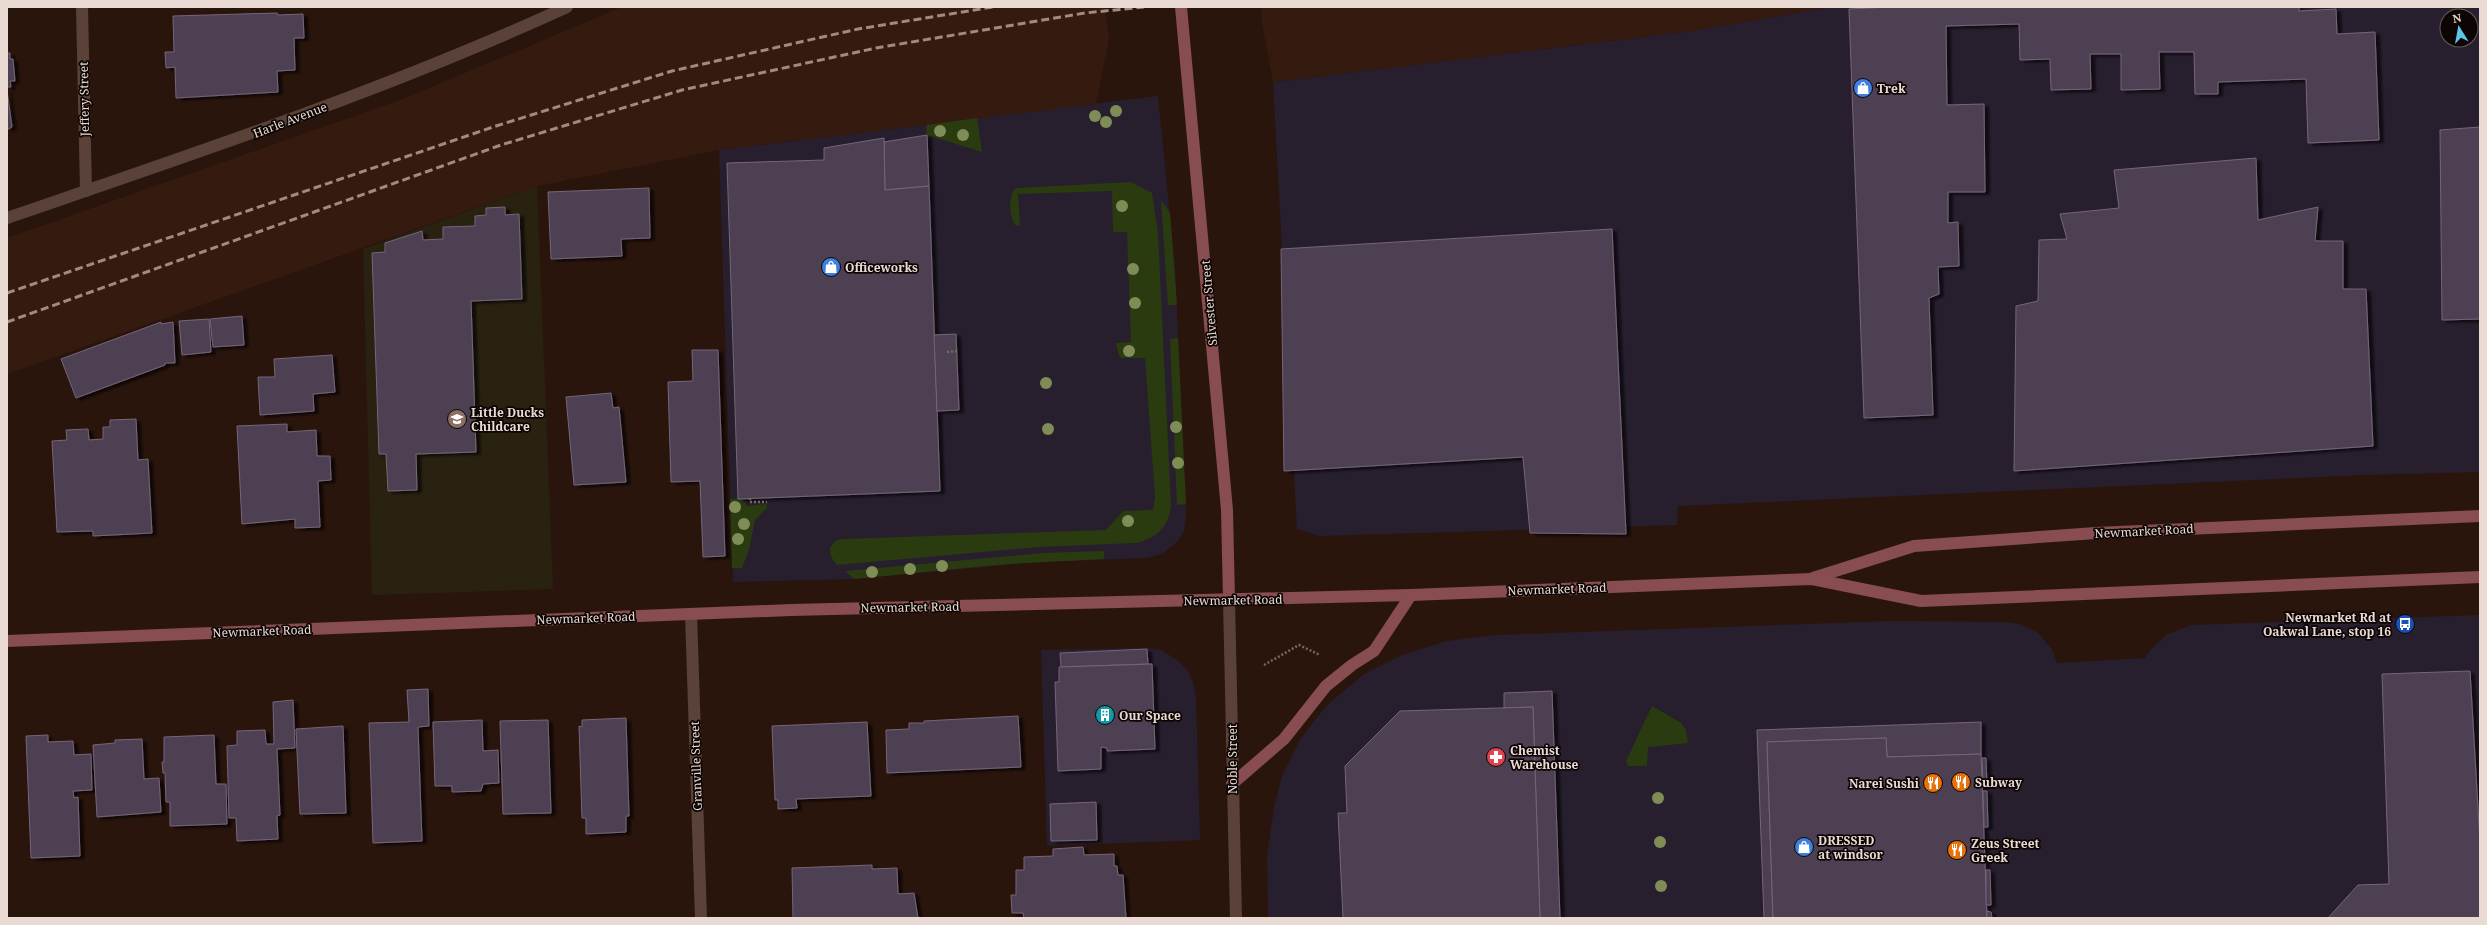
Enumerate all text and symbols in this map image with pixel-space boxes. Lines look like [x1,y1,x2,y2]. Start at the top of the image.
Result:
north arrow [2439,8,2479,48]
text: N [2451,9,2463,26]
street label: Jeffery Street [75,62,93,137]
shop icon: Trek [1852,77,1874,99]
place label: Trek [1877,80,1906,97]
street label: Harle Avenue [251,98,329,142]
shop icon: Officeworks [820,256,842,278]
place label: Officeworks [845,259,918,276]
street label: Silvester Street [1197,260,1221,346]
place label: Little Ducks Childcare [471,404,544,435]
school or university icon: Little Ducks Childcare [446,408,468,430]
street label: Newmarket Road [2094,520,2195,542]
street label: Newmarket Road [1507,579,1607,599]
street label: Newmarket Road [1183,591,1283,609]
street label: Newmarket Road [860,598,960,616]
street label: Newmarket Road [536,608,636,628]
place label: Newmarket Rd at Oakwal Lane, stop 16 [2263,609,2391,640]
bus stop icon: Newmarket Rd at Oakwal Lane, stop 16 [2394,613,2416,635]
street label: Newmarket Road [212,621,312,641]
building icon: Our Space [1094,704,1116,726]
place label: Our Space [1119,707,1181,724]
street label: Granville Street [686,721,706,811]
street label: Noble Street [1224,724,1241,794]
place label: Chemist Warehouse [1510,742,1579,773]
pharmacy icon: Chemist Warehouse [1485,746,1507,768]
restaurant icon: Subway [1950,771,1972,793]
restaurant icon: Narei Sushi [1922,772,1944,794]
place label: Subway [1975,774,2022,791]
place label: Narei Sushi [1849,775,1920,792]
place label: DRESSED at windsor [1818,832,1884,863]
place label: Zeus Street Greek [1971,835,2040,866]
shop icon: DRESSED at windsor [1793,836,1815,858]
restaurant icon: Zeus Street Greek [1946,839,1968,861]

